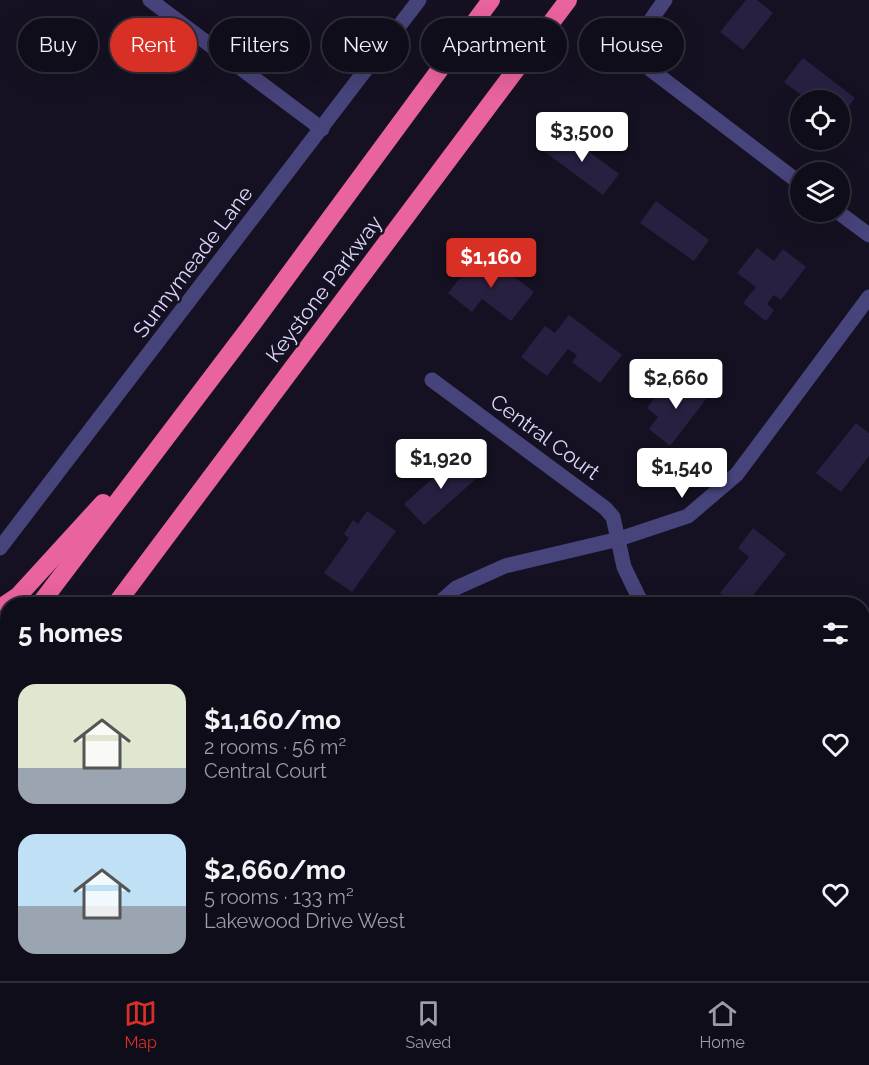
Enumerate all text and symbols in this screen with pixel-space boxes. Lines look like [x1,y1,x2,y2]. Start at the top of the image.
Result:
chip: Buy [18,18,98,72]
chip: Rent [110,18,197,72]
chip: Filters [209,18,310,72]
chip: New [322,18,409,72]
chip: Apartment [421,18,567,72]
chip: House [579,18,684,72]
map controls [790,90,850,222]
button: locate [790,90,850,150]
pin: $3,500 [533,112,631,163]
text: $3,500 [550,119,614,143]
button: layers [790,162,850,222]
street label: Sunnymeade Lane [128,181,258,342]
street label: Keystone Parkway [260,210,387,367]
pin: $1,160 [442,238,540,289]
text: $1,160 [460,245,522,269]
pin: $2,660 [627,359,725,410]
text: $2,660 [643,366,709,390]
street label: Central Court [486,389,605,485]
pin: $1,920 [392,439,490,490]
text: $1,920 [410,446,472,470]
pin: $1,540 [633,448,731,499]
text: $1,540 [651,455,713,479]
icon: filters [819,617,852,650]
text: 5 homes [18,618,123,648]
text: $1,160/mo [204,705,341,735]
icon: home [66,708,138,780]
icon: heart [819,728,852,761]
text: 2 rooms · 56 m² [204,735,346,759]
text: Central Court [204,759,327,783]
text: $2,660/mo [204,855,346,885]
icon: home [66,858,138,930]
icon: heart [819,878,852,911]
text: 5 rooms · 133 m² [204,885,354,909]
text: Lakewood Drive West [204,909,405,933]
tab: Map [124,997,157,1052]
tab: Saved [405,997,451,1052]
tab: Home [700,997,745,1052]

